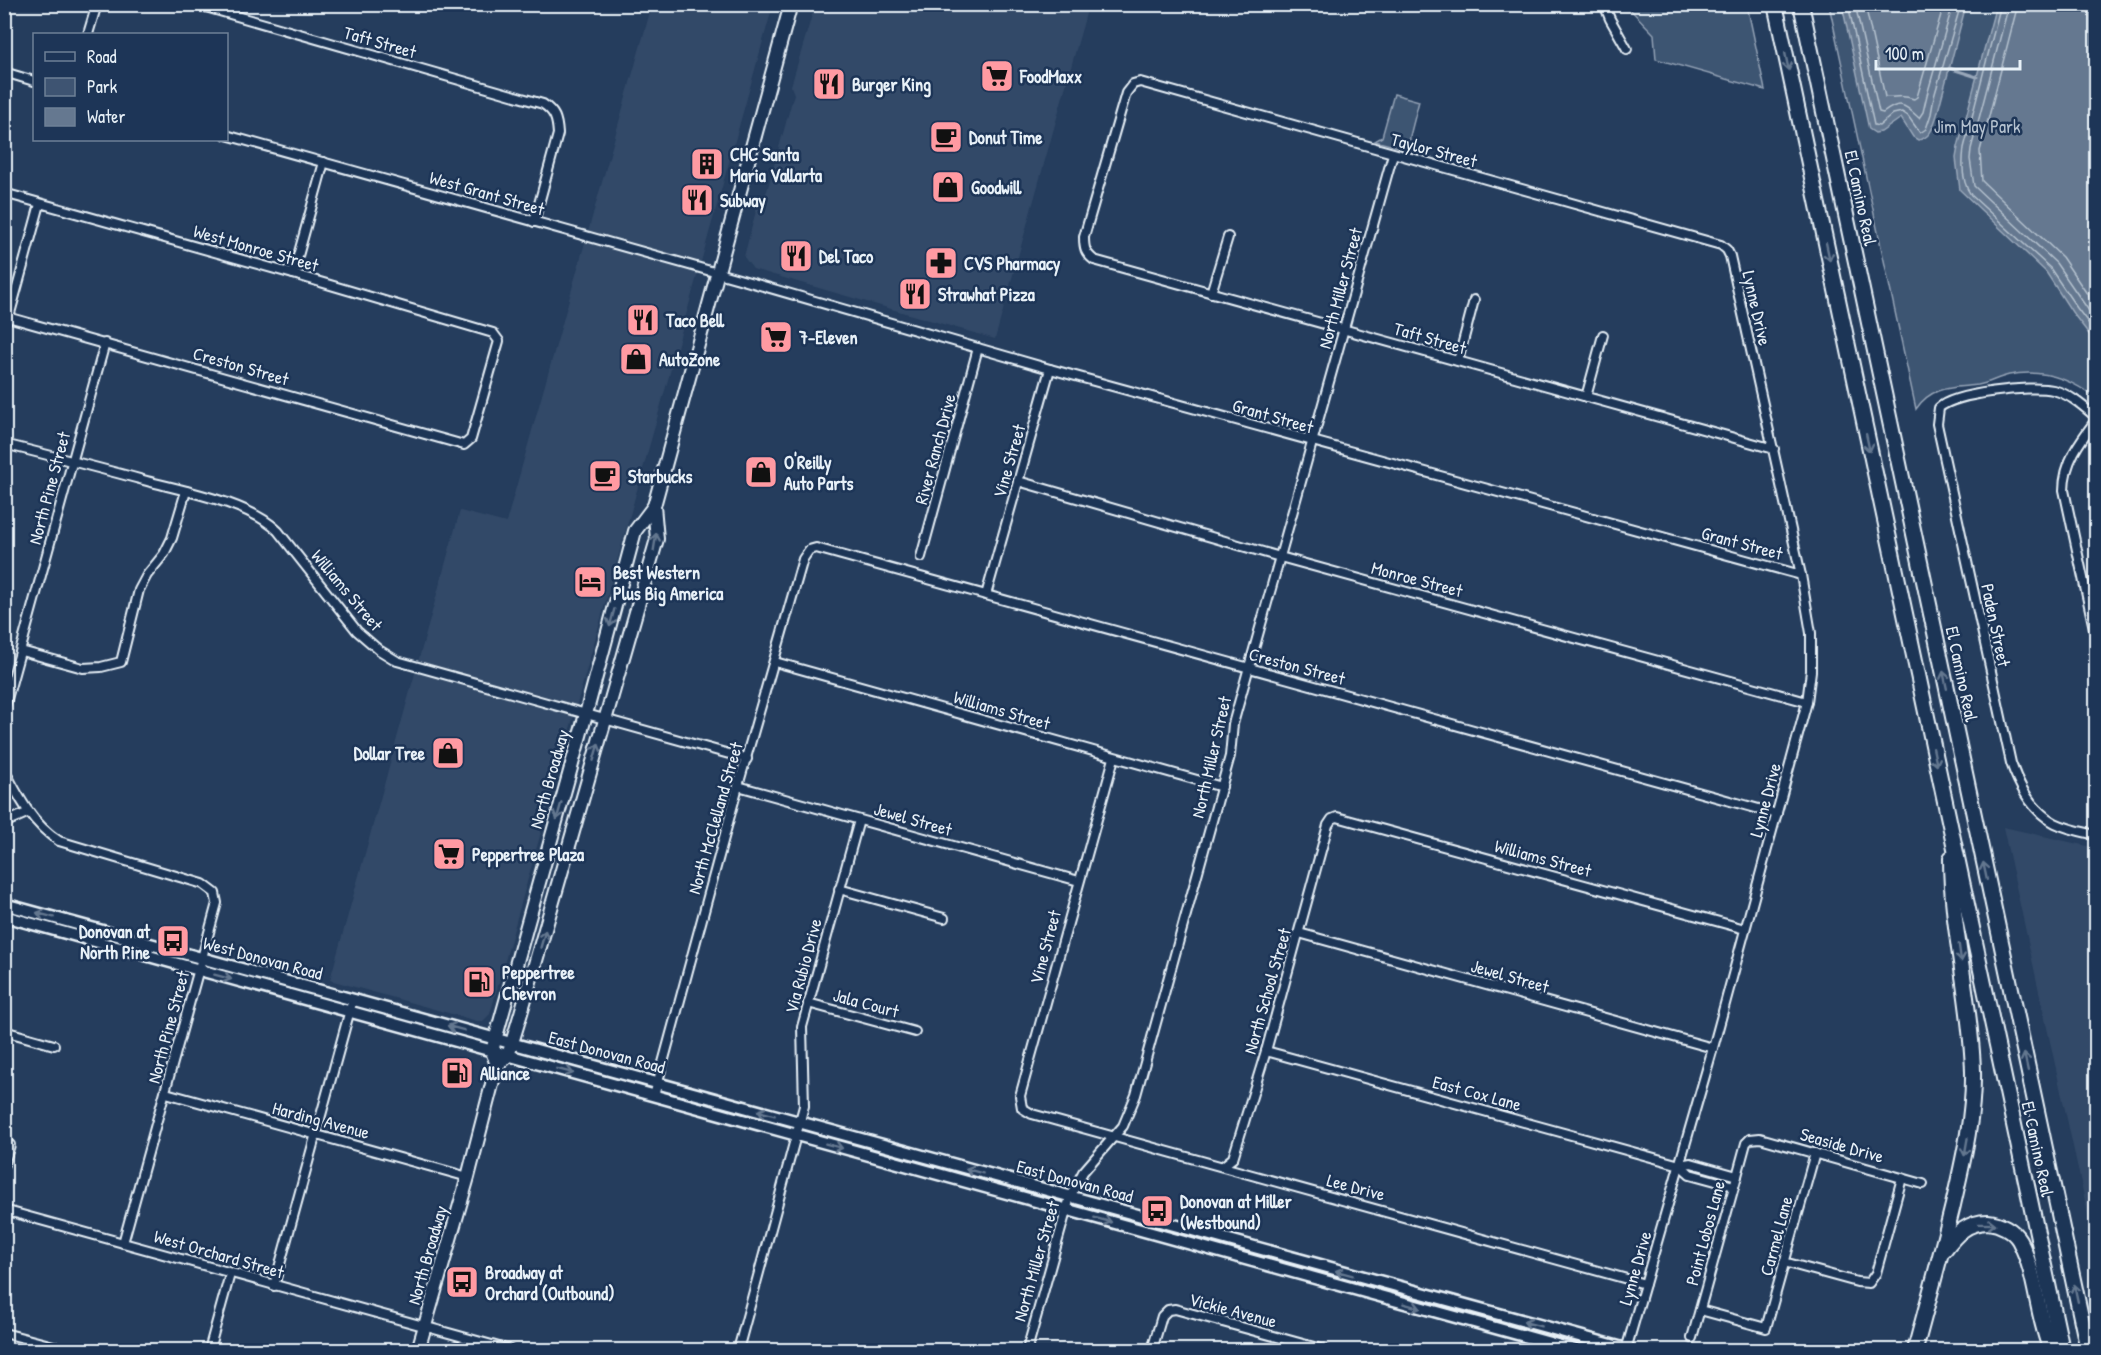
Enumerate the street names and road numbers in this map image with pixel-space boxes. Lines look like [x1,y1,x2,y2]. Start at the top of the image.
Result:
street label: Taft Street [341,20,420,64]
street label: Taylor Street [1388,127,1481,174]
street label: El Camino Real [1839,148,1883,248]
street label: West Grant Street [427,165,548,222]
street label: West Monroe Street [191,218,322,278]
street label: North Miller Street [1312,224,1368,351]
street label: Lynne Drive [1736,268,1778,348]
street label: Taft Street [1391,316,1470,360]
street label: Creston Street [190,340,293,392]
street label: River Ranch Drive [908,391,962,507]
street label: Grant Street [1230,393,1317,440]
street label: Vine Street [987,420,1032,501]
street label: North Pine Street [22,428,76,547]
street label: Grant Street [1699,520,1786,566]
street label: Williams Street [306,544,389,637]
street label: Monroe Street [1369,555,1466,603]
street label: Paden Street [1975,581,2017,670]
street label: El Camino Real [1940,624,1984,724]
street label: Creston Street [1246,641,1349,691]
street label: Williams Street [951,684,1054,736]
street label: North Miller Street [1185,693,1237,820]
street label: North Broadway [523,726,575,831]
street label: North McClelland Street [681,738,749,897]
street label: Lynne Drive [1743,760,1787,840]
street label: Jewel Street [871,796,956,842]
street label: Williams Street [1492,833,1595,883]
street label: Vine Street [1023,907,1067,987]
street label: Via Rubio Drive [778,916,828,1016]
street label: North School Street [1237,924,1297,1057]
street label: West Donovan Road [200,930,326,986]
street label: Jewel Street [1468,953,1553,999]
street label: North Pine Street [141,967,195,1086]
street label: Jala Court [830,982,902,1024]
street label: East Donovan Road [546,1024,668,1080]
street label: East Cox Lane [1430,1069,1524,1117]
street label: Harding Avenue [270,1095,372,1145]
street label: El Camino Real [2016,1099,2060,1199]
street label: Seaside Drive [1797,1121,1887,1169]
street label: East Donovan Road [1014,1153,1136,1209]
street label: Lee Drive [1324,1167,1388,1207]
street label: Point Lobos Lane [1679,1178,1731,1288]
street label: Carmel Lane [1753,1194,1799,1278]
street label: North Miller Street [1007,1197,1065,1324]
street label: North Broadway [401,1202,453,1307]
street label: West Orchard Street [151,1224,288,1285]
street label: Lynne Drive [1613,1228,1657,1308]
street label: Vickie Avenue [1186,1286,1280,1334]

